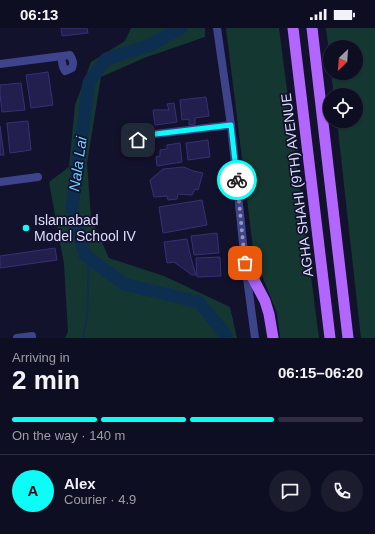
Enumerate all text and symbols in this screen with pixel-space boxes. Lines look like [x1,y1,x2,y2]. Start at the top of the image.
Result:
text: 06:13 [20,6,58,23]
north arrow [323,40,363,80]
map controls [323,40,363,128]
button: locate [323,88,363,128]
street label: AGHA SHAHI (9TH) AVENUE [278,92,316,278]
pin [121,123,155,157]
icon: home [127,129,149,151]
water label: Nala Lai [65,135,90,192]
courier [217,160,257,200]
icon: bike [226,169,248,191]
place label: Islamabad Model School IV [34,212,137,244]
marker: Islamabad Model School IV [21,223,31,233]
pin [228,246,262,280]
icon: bag [234,252,256,274]
text: Arriving in [12,350,70,365]
text: 06:15–06:20 [278,364,363,381]
text: 2 min [12,365,80,395]
text: On the way · 140 m [12,428,125,443]
button: chat [269,470,311,512]
button: phone [321,470,363,512]
text: Alex [64,475,96,492]
text: A [28,482,38,499]
text: Courier · 4.9 [64,492,136,507]

